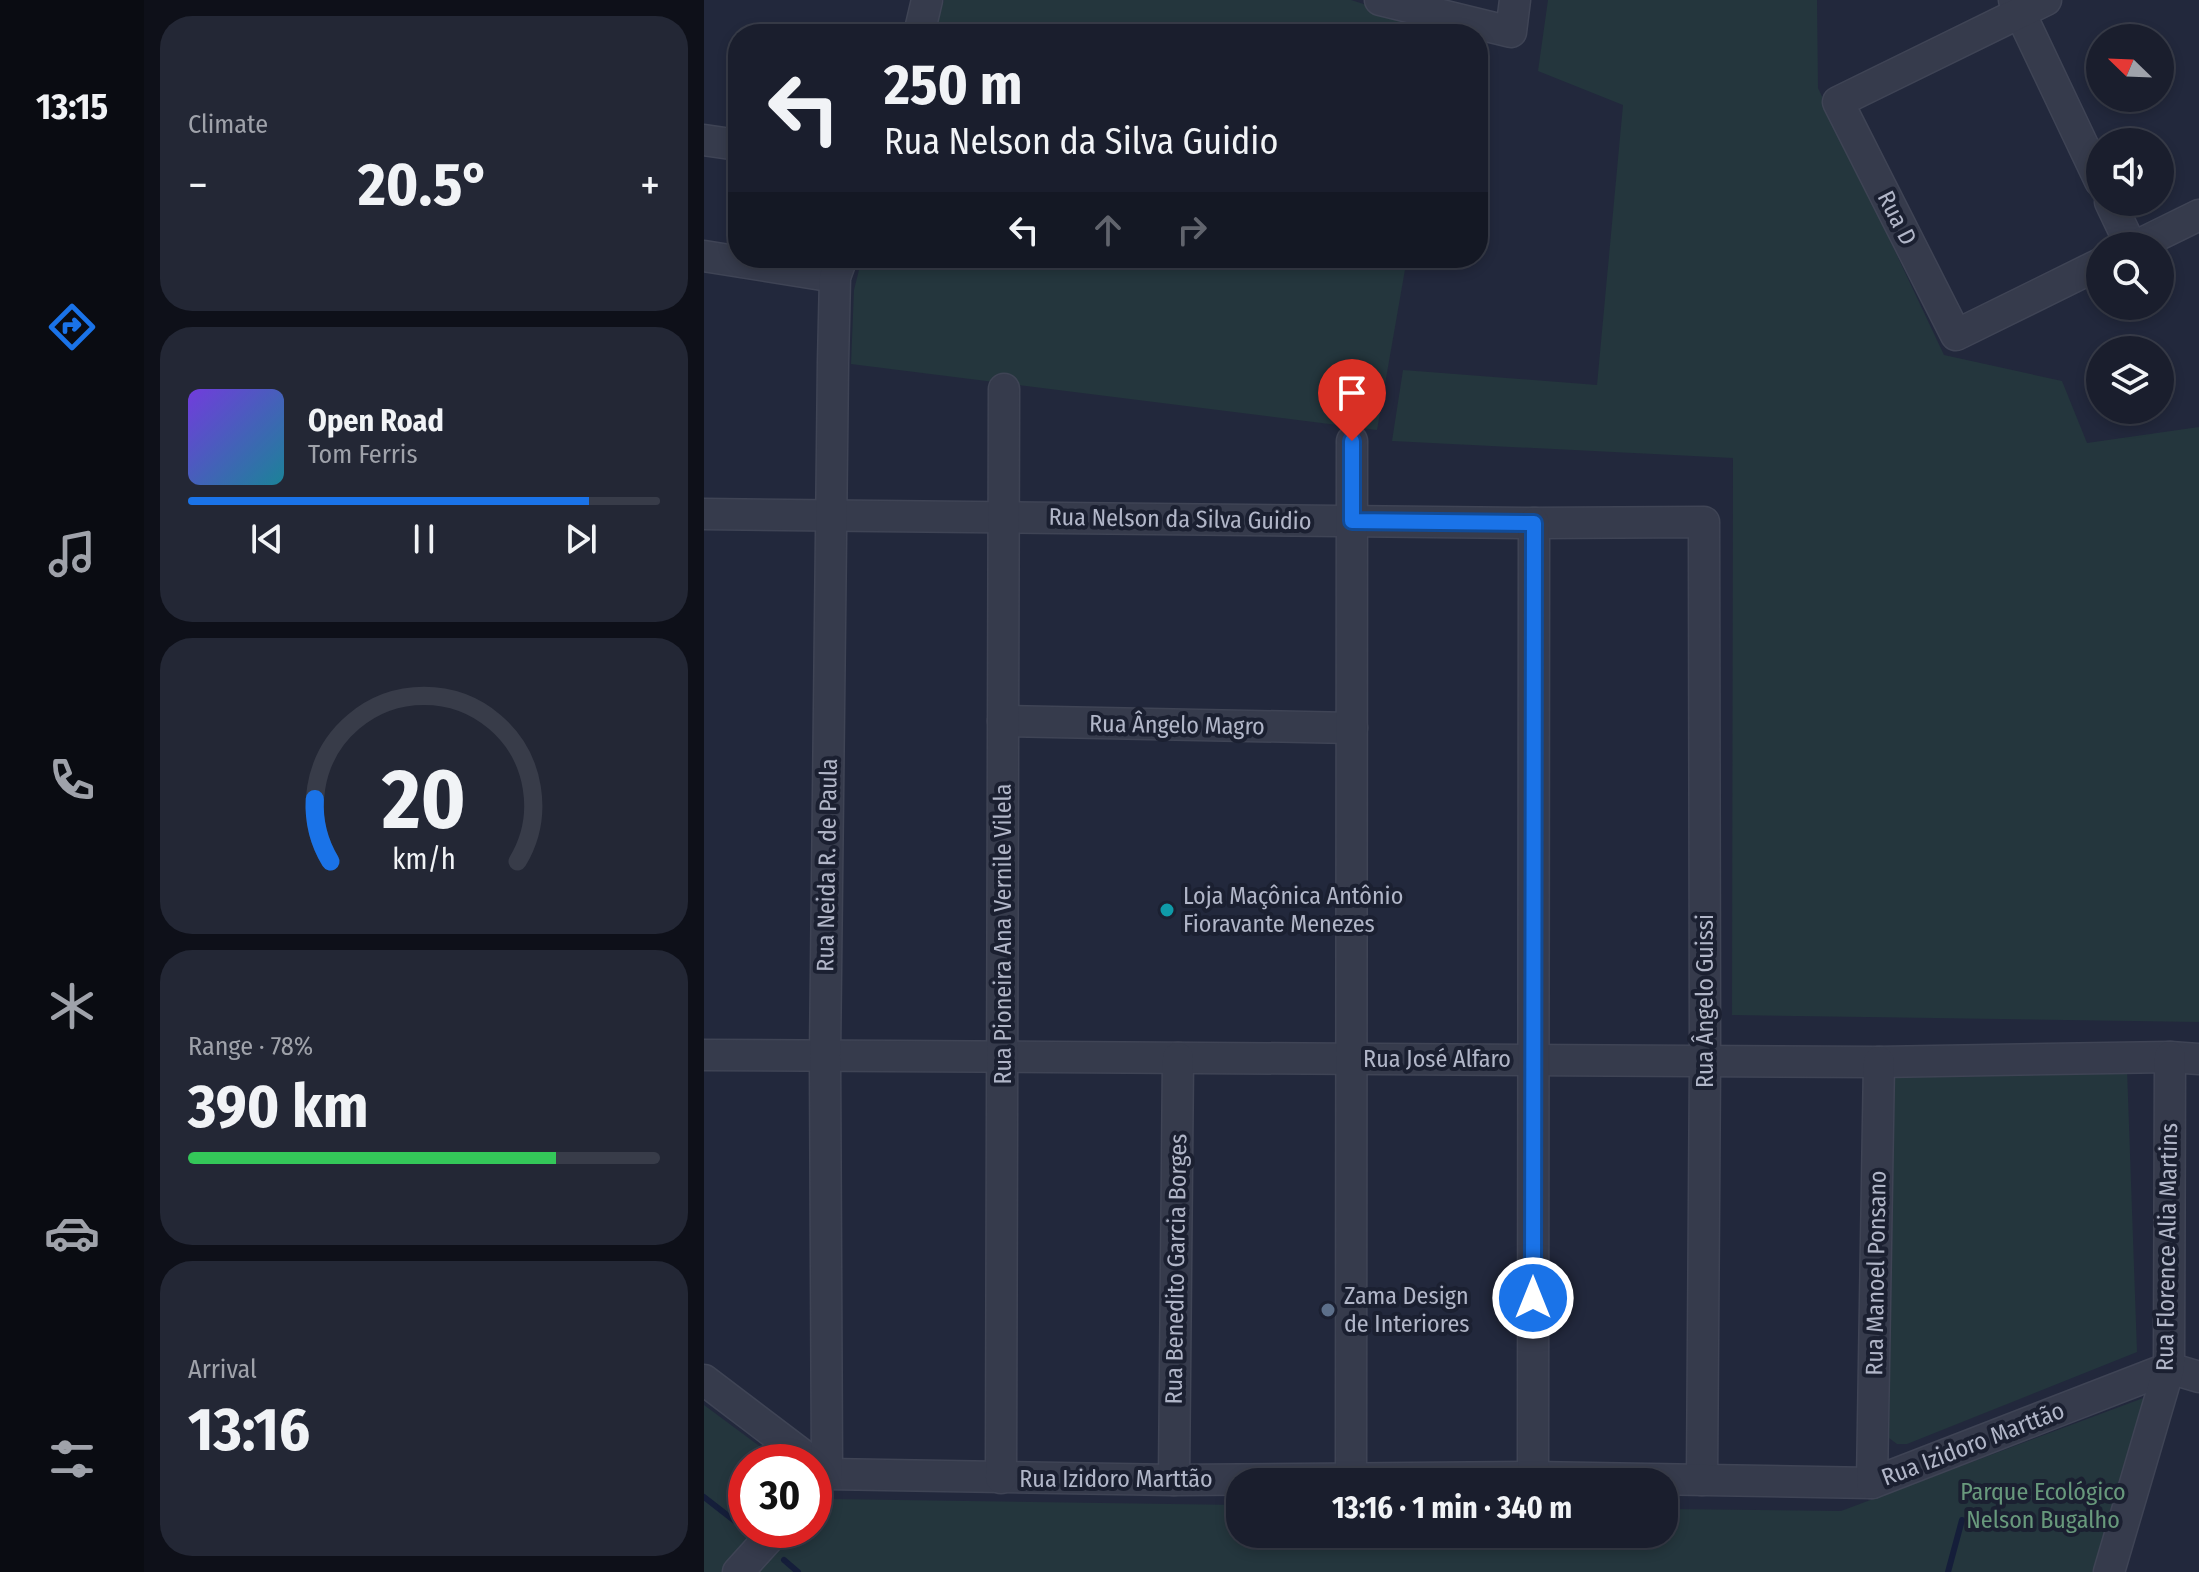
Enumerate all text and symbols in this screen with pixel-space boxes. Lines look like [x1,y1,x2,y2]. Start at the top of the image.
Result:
north arrow [2086,24,2174,112]
map controls [2086,24,2174,424]
text: 250 m [884,52,1022,119]
icon: left [752,56,856,160]
text: 13:15 [36,85,108,129]
text: Climate [188,109,268,140]
text: Rua Nelson da Silva Guidio [884,120,1278,164]
button: sound [2086,128,2174,216]
text: 20.5° [358,149,490,221]
text: − [188,159,208,212]
text: + [640,159,660,212]
street label: Rua D [1872,186,1922,250]
icon: left [1002,208,1046,252]
icon: ahead [1086,208,1130,252]
icon: right [1170,208,1214,252]
button: search [2086,232,2174,320]
icon: directions [44,299,100,355]
button: layers [2086,336,2174,424]
pin [1318,359,1386,441]
icon: arrive [1330,371,1374,415]
text: Open Road [308,403,444,439]
text: Tom Ferris [308,439,418,470]
street label: Rua Nelson da Silva Guidio [1048,503,1312,535]
icon: previous [245,517,289,561]
icon: pause [402,517,446,561]
icon: next [559,517,603,561]
icon: music [44,526,100,582]
street label: Rua Ângelo Magro [1089,709,1265,741]
text: 20 [381,750,466,850]
icon: phone [44,752,100,808]
street label: Rua Neida R. de Paula [811,758,843,972]
street label: Rua Pioneira Ana Vernile Vilela [989,783,1017,1085]
text: km/h [392,842,456,877]
place label: Loja Maçônica Antônio Fioravante Menezes [1183,882,1403,938]
marker: Loja Maçônica Antônio Fioravante Menezes [1158,901,1176,919]
street label: Rua Ângelo Guissi [1691,914,1719,1088]
icon: climate [44,978,100,1034]
text: Range · 78% [188,1031,313,1062]
street label: Rua José Alfaro [1363,1045,1511,1073]
text: 390 km [188,1071,368,1143]
street label: Rua Florence Alia Martins [2151,1123,2183,1371]
street label: Rua Benedito Garcia Borges [1160,1133,1192,1405]
street label: Rua Manoel Ponsano [1860,1170,1892,1376]
icon: car [44,1205,100,1261]
position arrow [1491,1256,1575,1340]
place label: Zama Design de Interiores [1344,1282,1470,1338]
marker: Zama Design de Interiores [1319,1301,1337,1319]
text: Arrival [188,1354,257,1385]
text: 13:16 [188,1394,310,1466]
street label: Rua Izidoro Marttão [1878,1396,2068,1492]
icon: filters [44,1431,100,1487]
speed limit sign: 30 [728,1444,832,1548]
street label: Rua Izidoro Marttão [1019,1465,1213,1493]
park label: Parque Ecológico Nelson Bugalho [1960,1478,2126,1534]
text: 13:16 · 1 min · 340 m [1332,1490,1572,1526]

